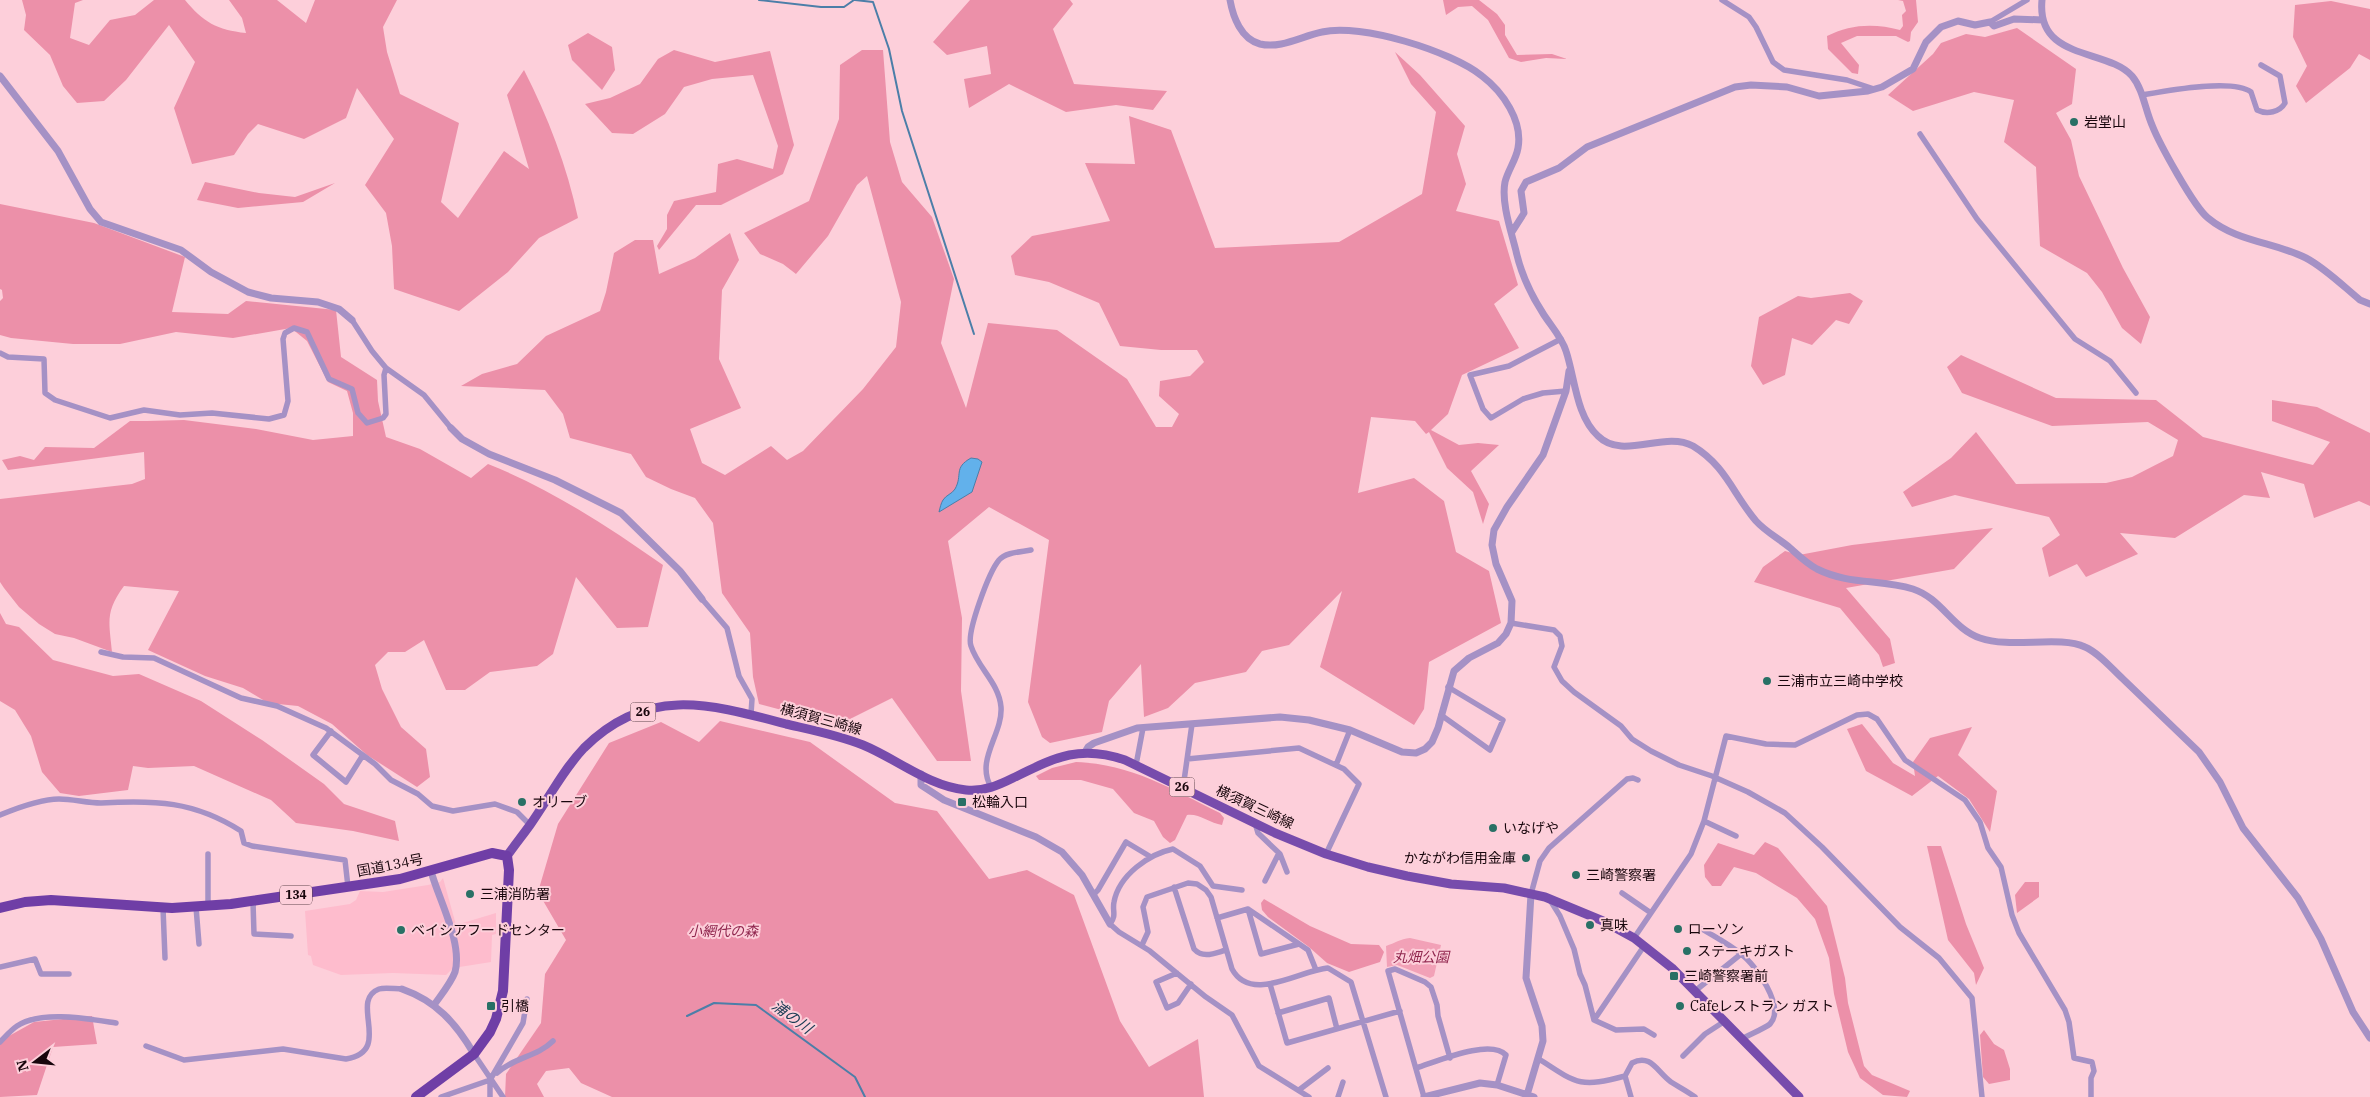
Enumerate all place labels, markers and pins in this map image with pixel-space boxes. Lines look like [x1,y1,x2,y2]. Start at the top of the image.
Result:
place label: 岩堂山 [2084,113,2126,131]
marker: 岩堂山 [2068,116,2080,128]
place label: 三浦市立三崎中学校 [1777,672,1903,690]
marker: 三浦市立三崎中学校 [1761,675,1773,687]
place label: オリーブ [532,793,587,811]
place label: 松輪入口 [972,793,1028,811]
marker: オリーブ [516,796,528,808]
marker: 松輪入口 [956,796,968,808]
place label: いなげや [1503,819,1559,837]
marker: いなげや [1487,822,1499,834]
place label: かながわ信用金庫 [1404,849,1516,867]
marker: かながわ信用金庫 [1520,852,1532,864]
place label: 三崎警察署 [1586,866,1656,884]
marker: 三崎警察署 [1570,869,1582,881]
place label: 三浦消防署 [480,885,550,903]
marker: 三浦消防署 [464,888,476,900]
place label: 真味 [1600,916,1628,934]
marker: 真味 [1584,919,1596,931]
place label: ローソン [1688,920,1744,938]
place label: ベイシアフードセンター [411,921,565,939]
marker: ローソン [1672,923,1684,935]
marker: ベイシアフードセンター [395,924,407,936]
place label: ステーキガスト [1697,942,1795,960]
marker: ステーキガスト [1681,945,1693,957]
place label: 三崎警察署前 [1684,967,1768,985]
marker: 三崎警察署前 [1668,970,1680,982]
place label: 引橋 [501,997,529,1015]
place label: Cafeレストラン ガスト [1690,997,1834,1015]
marker: 引橋 [485,1000,497,1012]
marker: Cafeレストラン ガスト [1674,1000,1686,1012]

